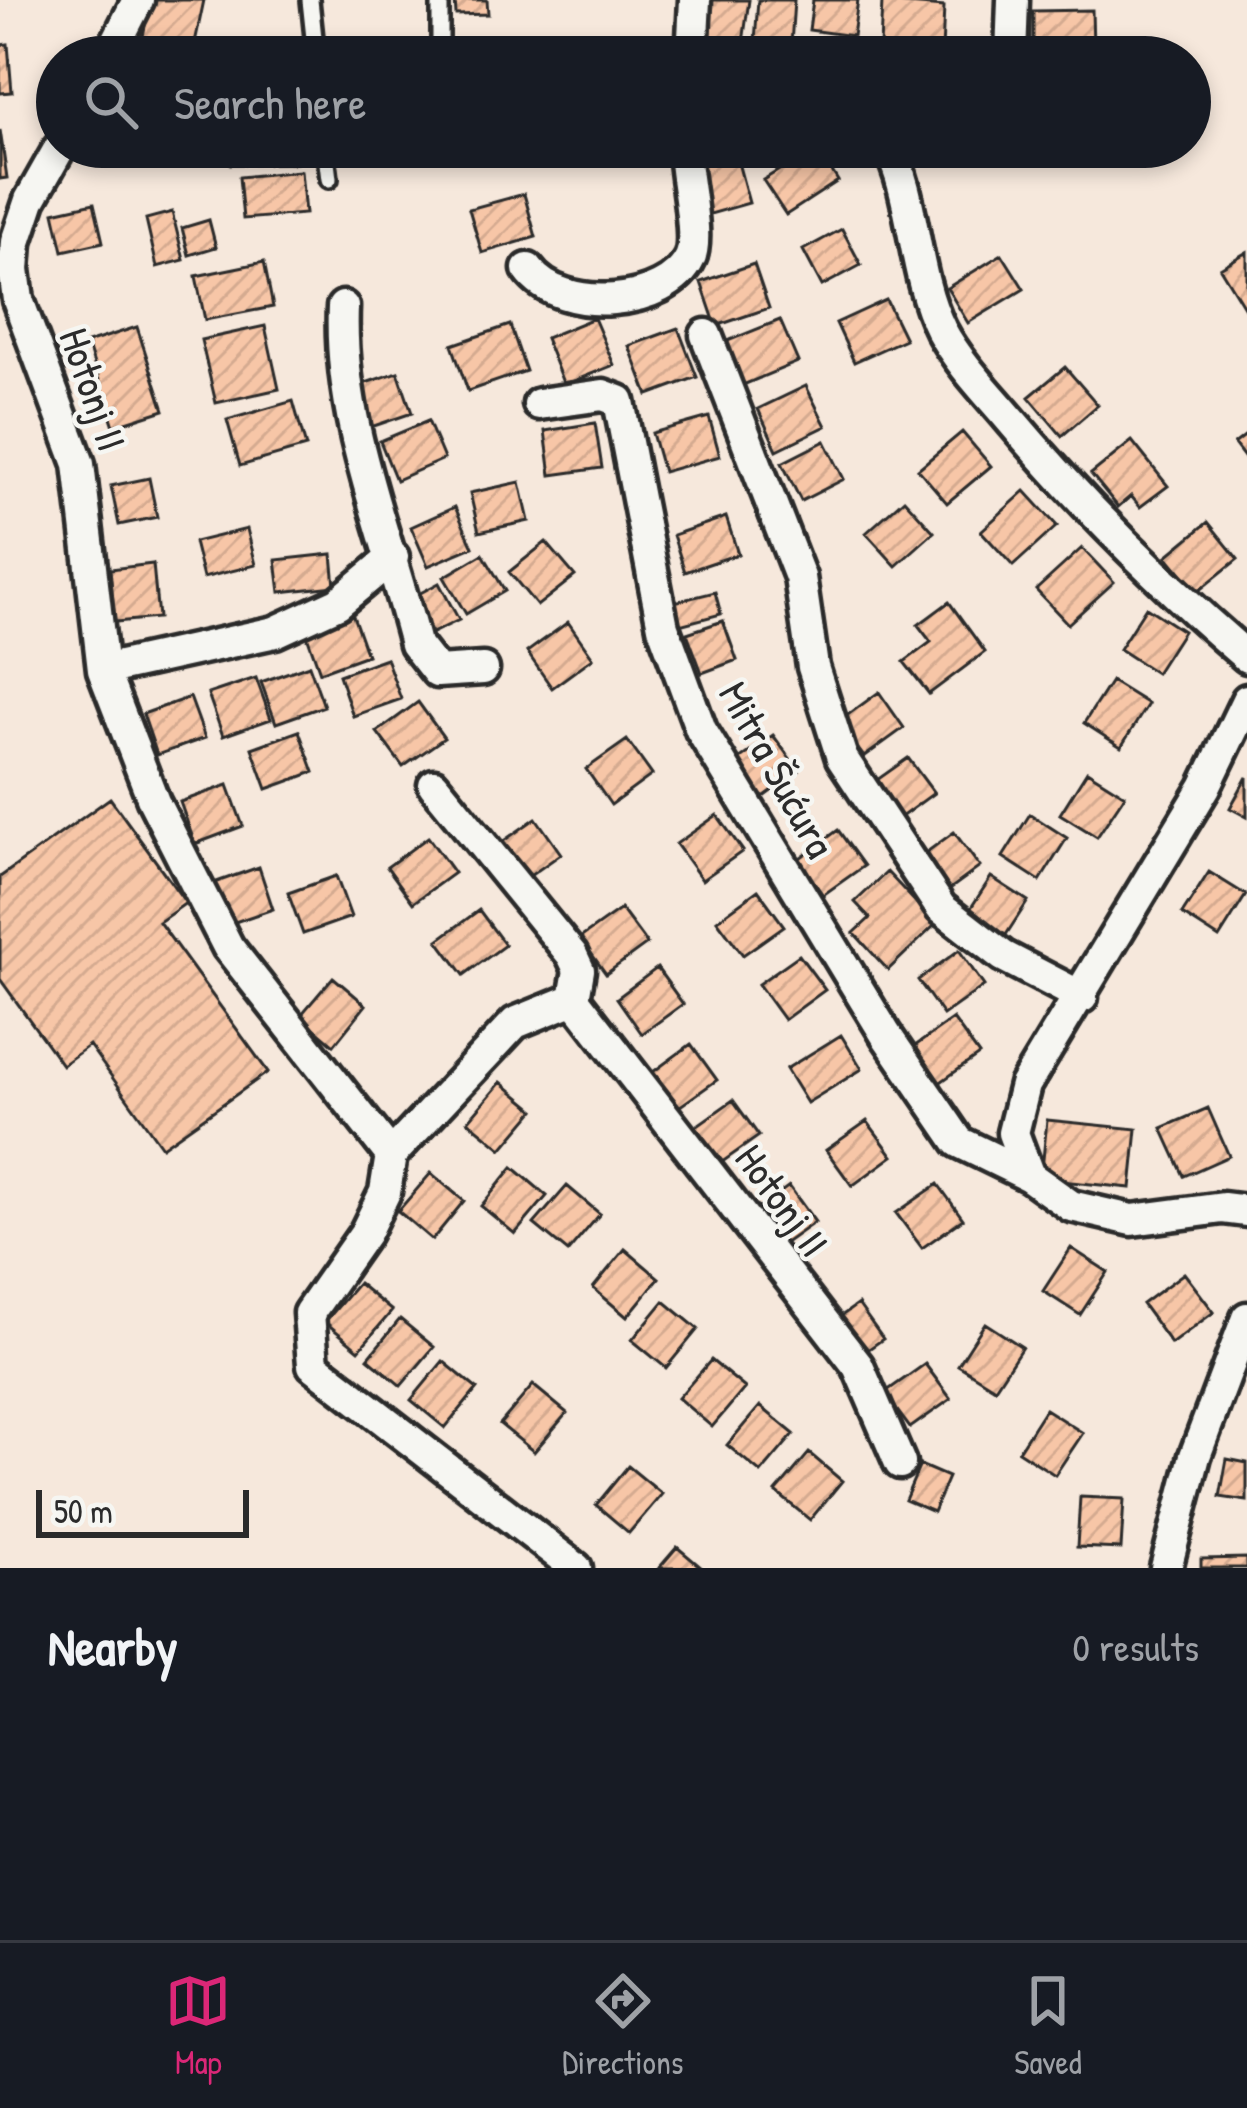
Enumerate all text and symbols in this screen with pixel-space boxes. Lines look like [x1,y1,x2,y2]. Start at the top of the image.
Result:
search box [36,36,1211,168]
icon: search [78,69,144,135]
text: Search here [174,72,366,133]
street label: Hotonj II [47,320,141,458]
street label: Mitra Šućura [706,671,850,867]
street label: Hotonj II [723,1132,843,1268]
scale bar [36,1484,249,1537]
text: 50 m [54,1489,113,1533]
text: Nearby [48,1612,178,1681]
text: 0 results [1073,1620,1199,1673]
tab: Map [165,1968,231,2084]
tab: Directions [562,1968,684,2084]
tab: Saved [1014,1968,1082,2084]

